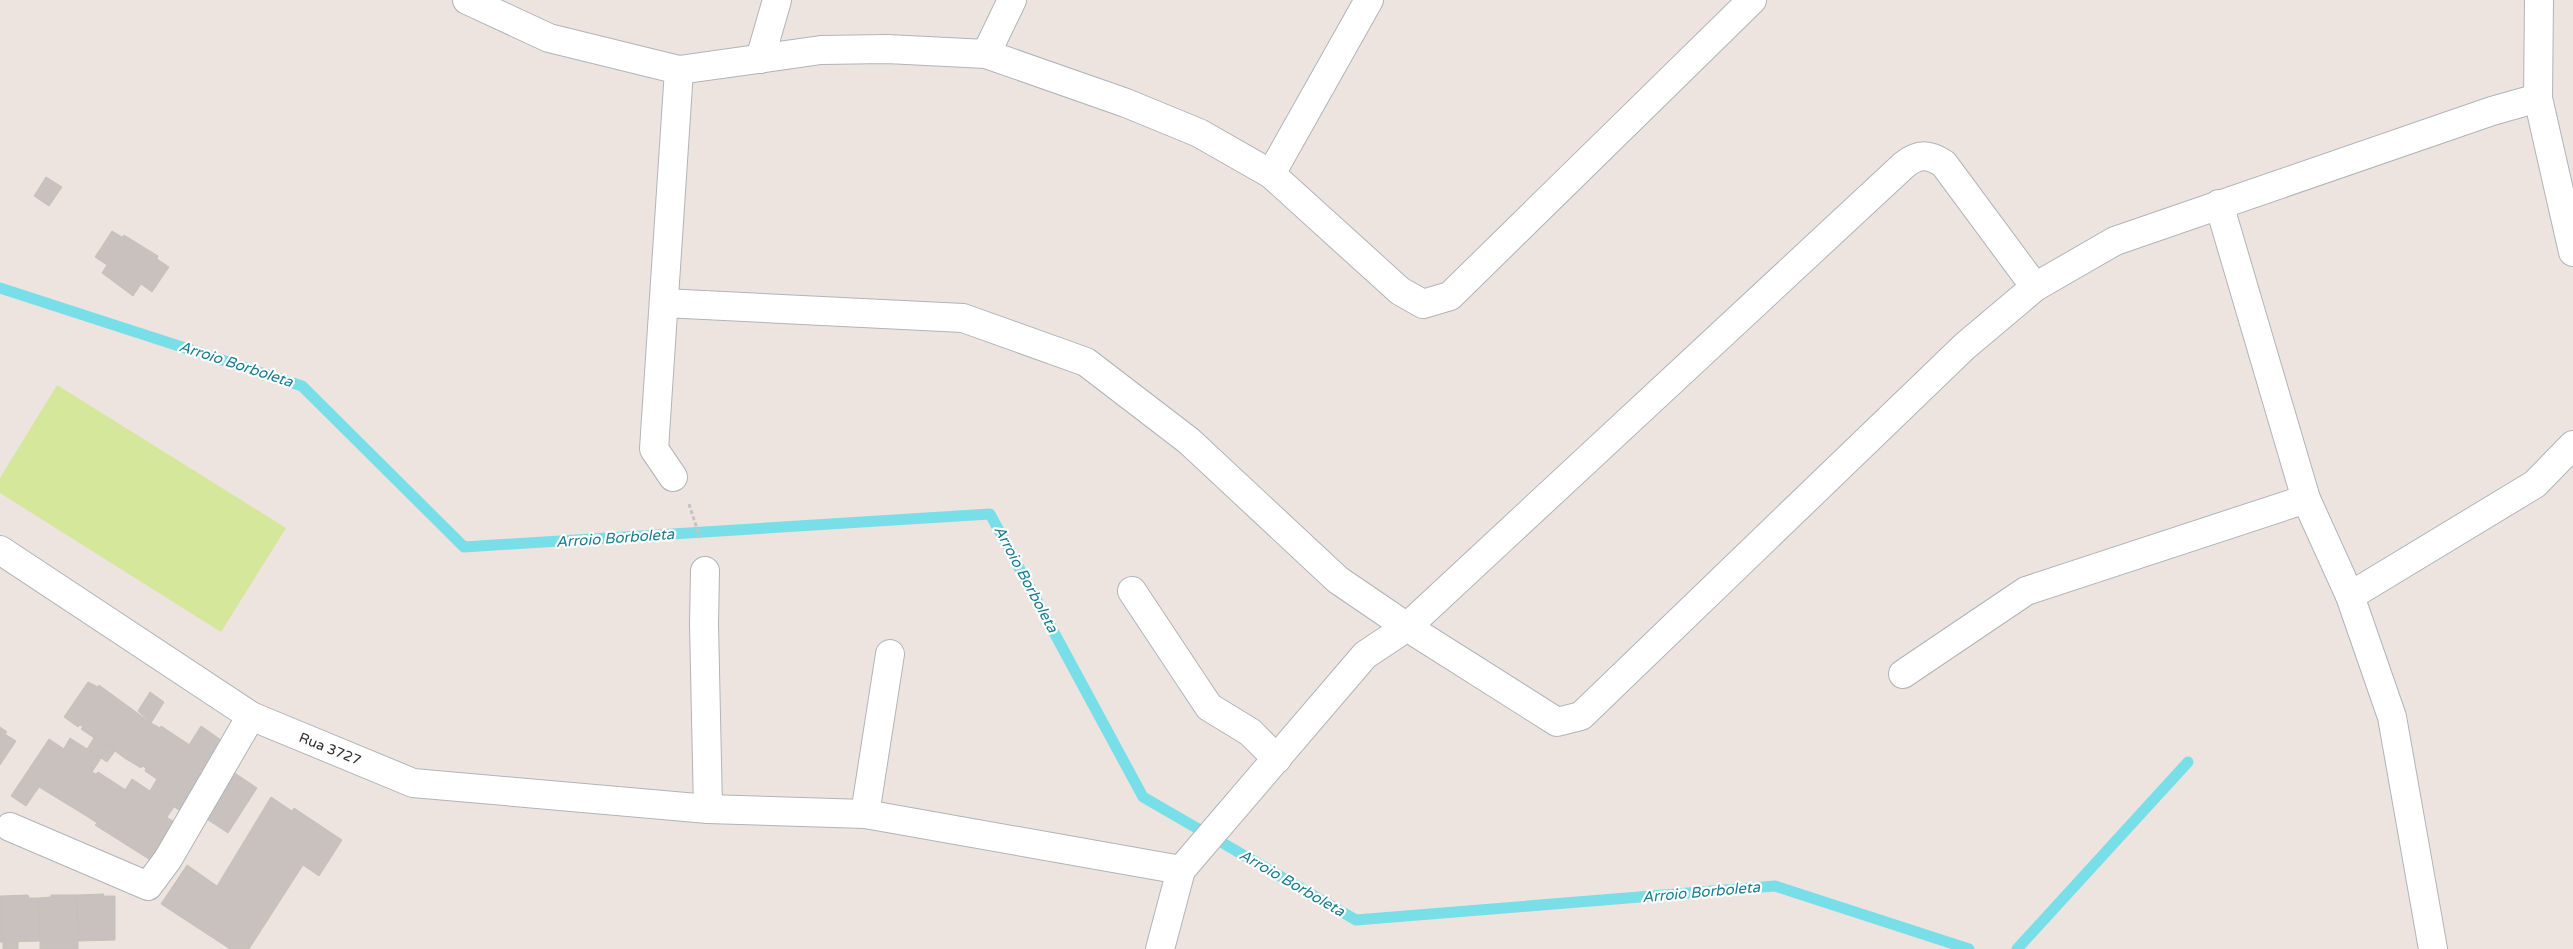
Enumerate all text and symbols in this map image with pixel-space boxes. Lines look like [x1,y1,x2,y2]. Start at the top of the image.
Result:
water label: Arroio Borboleta [177,337,296,391]
water label: Arroio Borboleta [990,523,1062,636]
water label: Arroio Borboleta [555,525,675,551]
street label: Rua 3727 [297,729,363,769]
water label: Arroio Borboleta [1236,846,1348,921]
water label: Arroio Borboleta [1641,878,1761,906]

